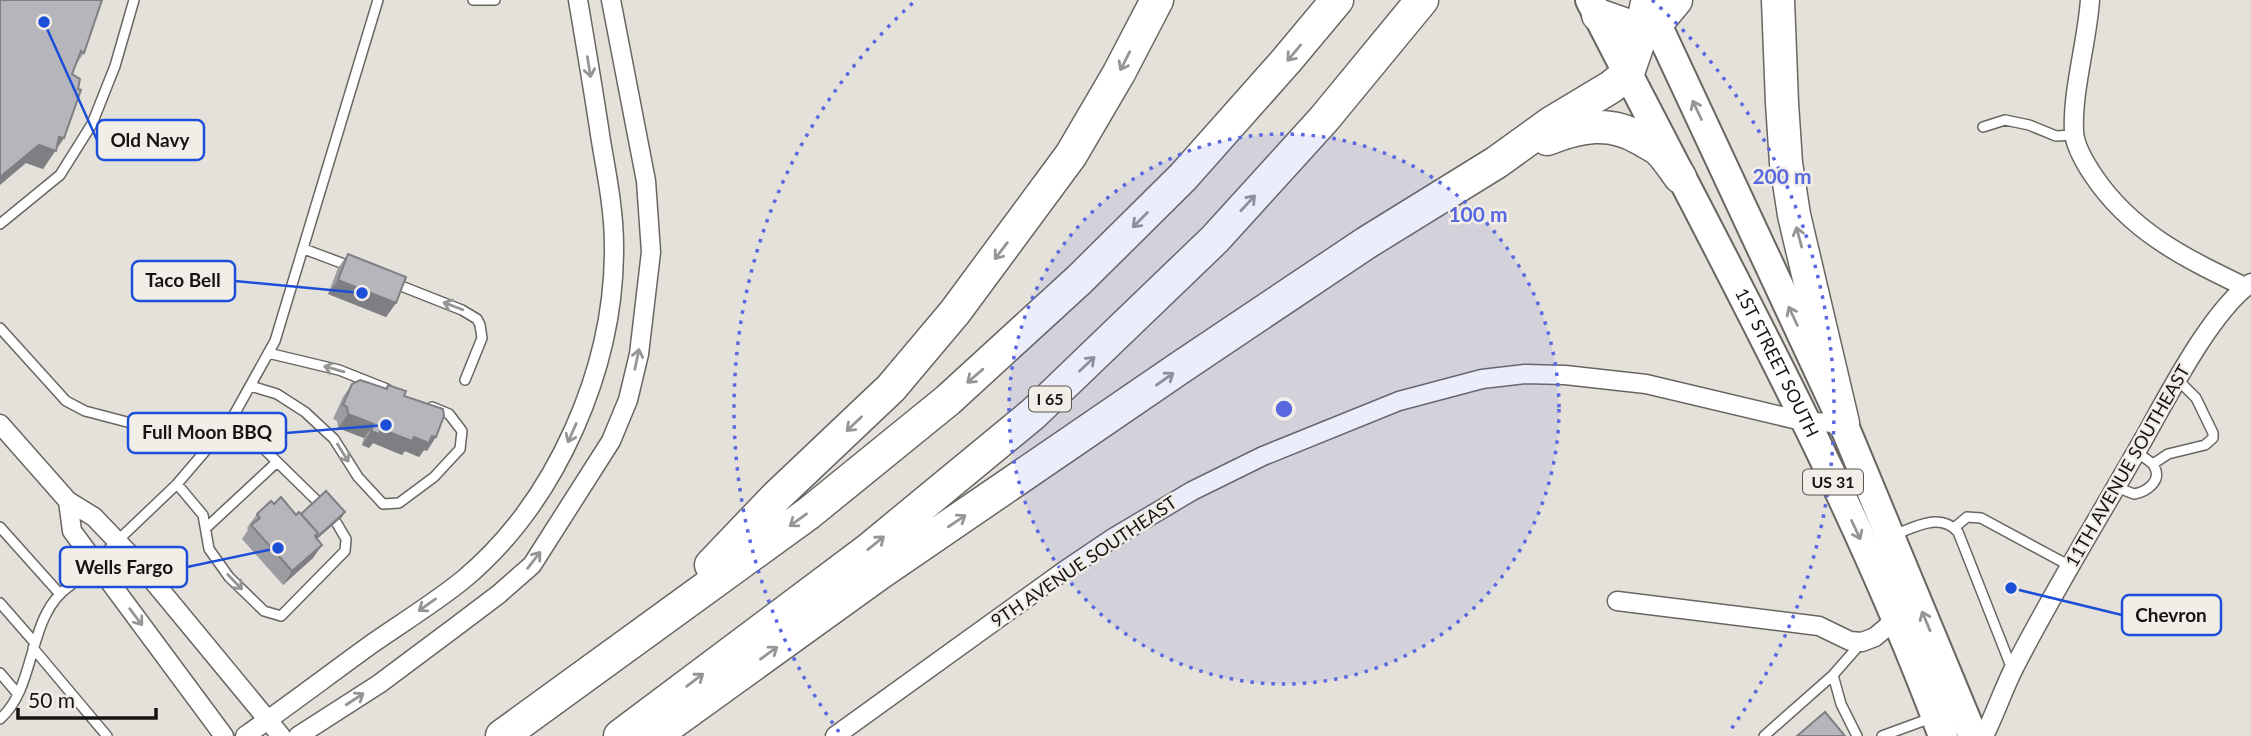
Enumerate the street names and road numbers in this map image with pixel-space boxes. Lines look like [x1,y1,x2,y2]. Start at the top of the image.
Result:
street label: 1ST STREET SOUTH [1731,284,1824,441]
street label: 11TH AVENUE SOUTHEAST [2060,360,2194,571]
road number: I 65 [1029,386,1071,412]
road number: US 31 [1803,470,1863,495]
street label: 9TH AVENUE SOUTHEAST [986,491,1181,632]

